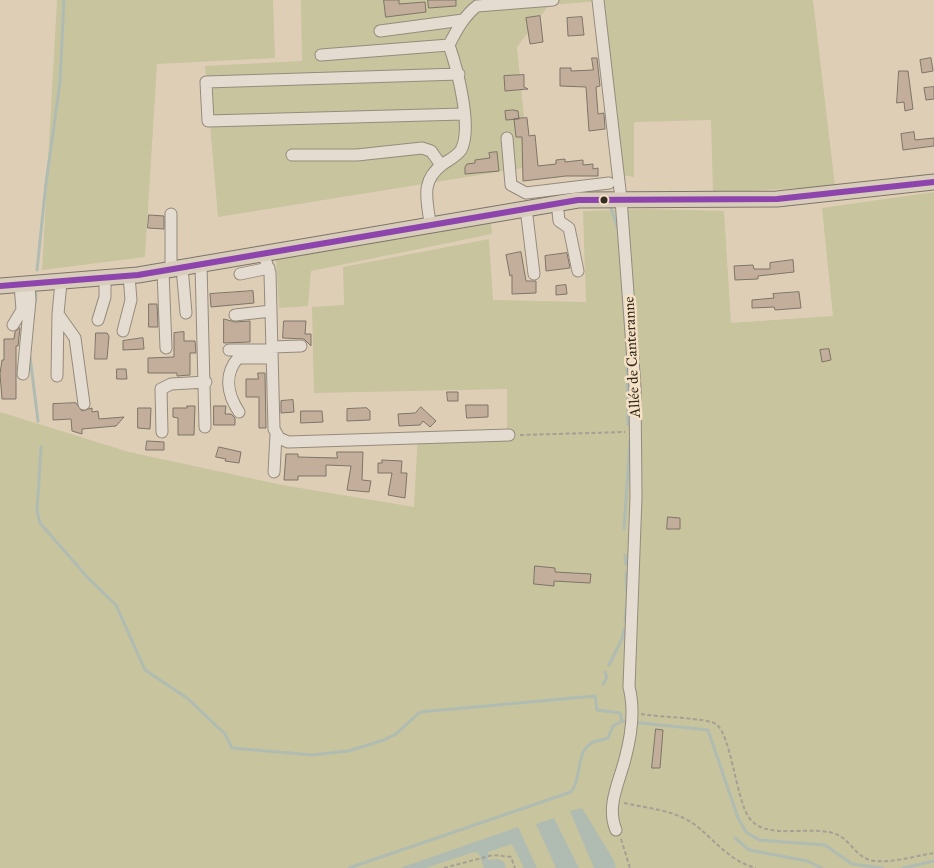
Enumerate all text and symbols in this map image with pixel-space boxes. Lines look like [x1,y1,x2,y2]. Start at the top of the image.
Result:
unlabelled marker [599,195,609,205]
street label: Allée de Canteranne [621,296,645,418]

